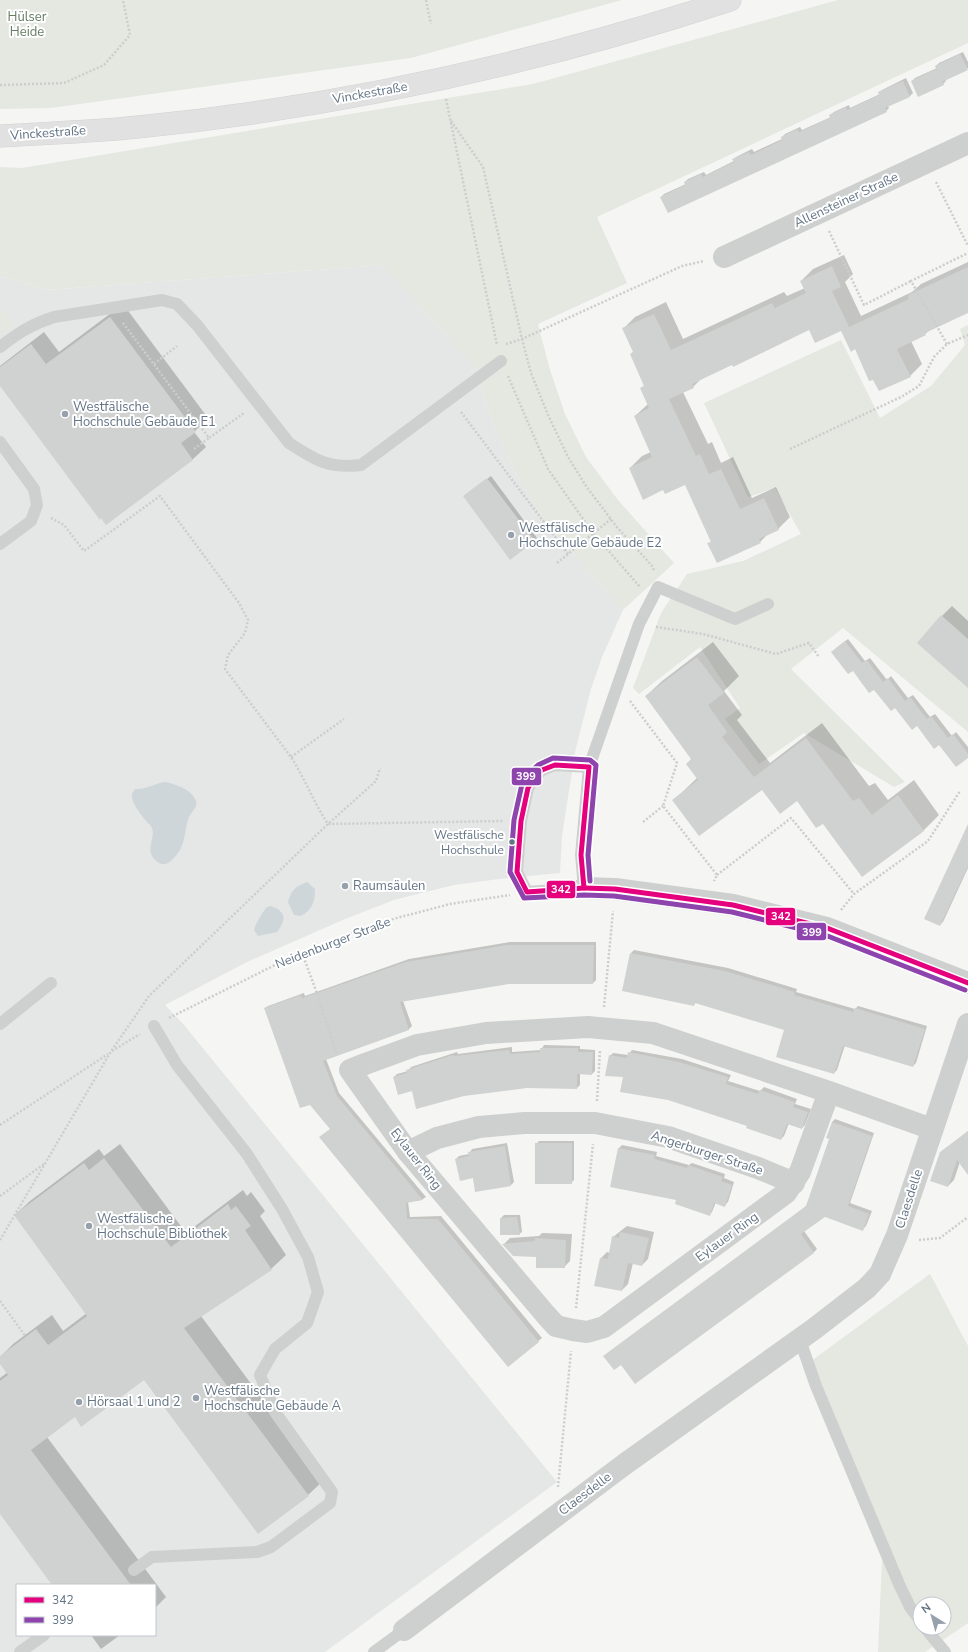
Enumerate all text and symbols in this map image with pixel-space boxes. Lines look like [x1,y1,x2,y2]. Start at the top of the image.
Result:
park label: Hülser Heide [8,8,47,41]
street label: Vinckestraße [330,78,409,109]
street label: Vinckestraße [9,121,86,145]
street label: Allensteiner Straße [791,168,901,232]
place label: Westfälische Hochschule Gebäude E1 [73,398,216,431]
marker: Westfälische Hochschule Gebäude E1 [60,409,70,419]
place label: Westfälische Hochschule Gebäude E2 [519,519,662,552]
marker: Westfälische Hochschule Gebäude E2 [506,530,516,540]
line badge: 399 [511,767,542,786]
text: 399 [516,769,536,784]
place label: Westfälische Hochschule [434,827,504,858]
marker: Westfälische Hochschule [507,837,517,847]
place label: Raumsäulen [353,877,426,895]
line badge: 342 [546,880,576,899]
marker: Raumsäulen [340,881,350,891]
text: 342 [551,882,571,897]
line badge: 342 [765,907,796,926]
text: 342 [771,909,791,924]
street label: Neidenburger Straße [273,913,393,973]
line badge: 399 [796,922,827,941]
text: 399 [802,925,822,940]
street label: Eylauer Ring [386,1124,446,1194]
street label: Angerburger Straße [649,1126,765,1180]
street label: Claesdelle [891,1167,927,1231]
street label: Eylauer Ring [692,1208,762,1266]
place label: Westfälische Hochschule Bibliothek [97,1210,228,1243]
marker: Westfälische Hochschule Bibliothek [84,1221,94,1231]
place label: Westfälische Hochschule Gebäude A [204,1382,341,1415]
place label: Hörsaal 1 und 2 [87,1393,180,1411]
marker: Westfälische Hochschule Gebäude A [191,1393,201,1403]
marker: Hörsaal 1 und 2 [74,1397,84,1407]
street label: Claesdelle [555,1468,615,1520]
legend [16,1584,156,1636]
text: 342 [52,1592,74,1608]
north arrow [912,1596,952,1636]
text: N [918,1600,934,1617]
text: 399 [52,1612,74,1628]

